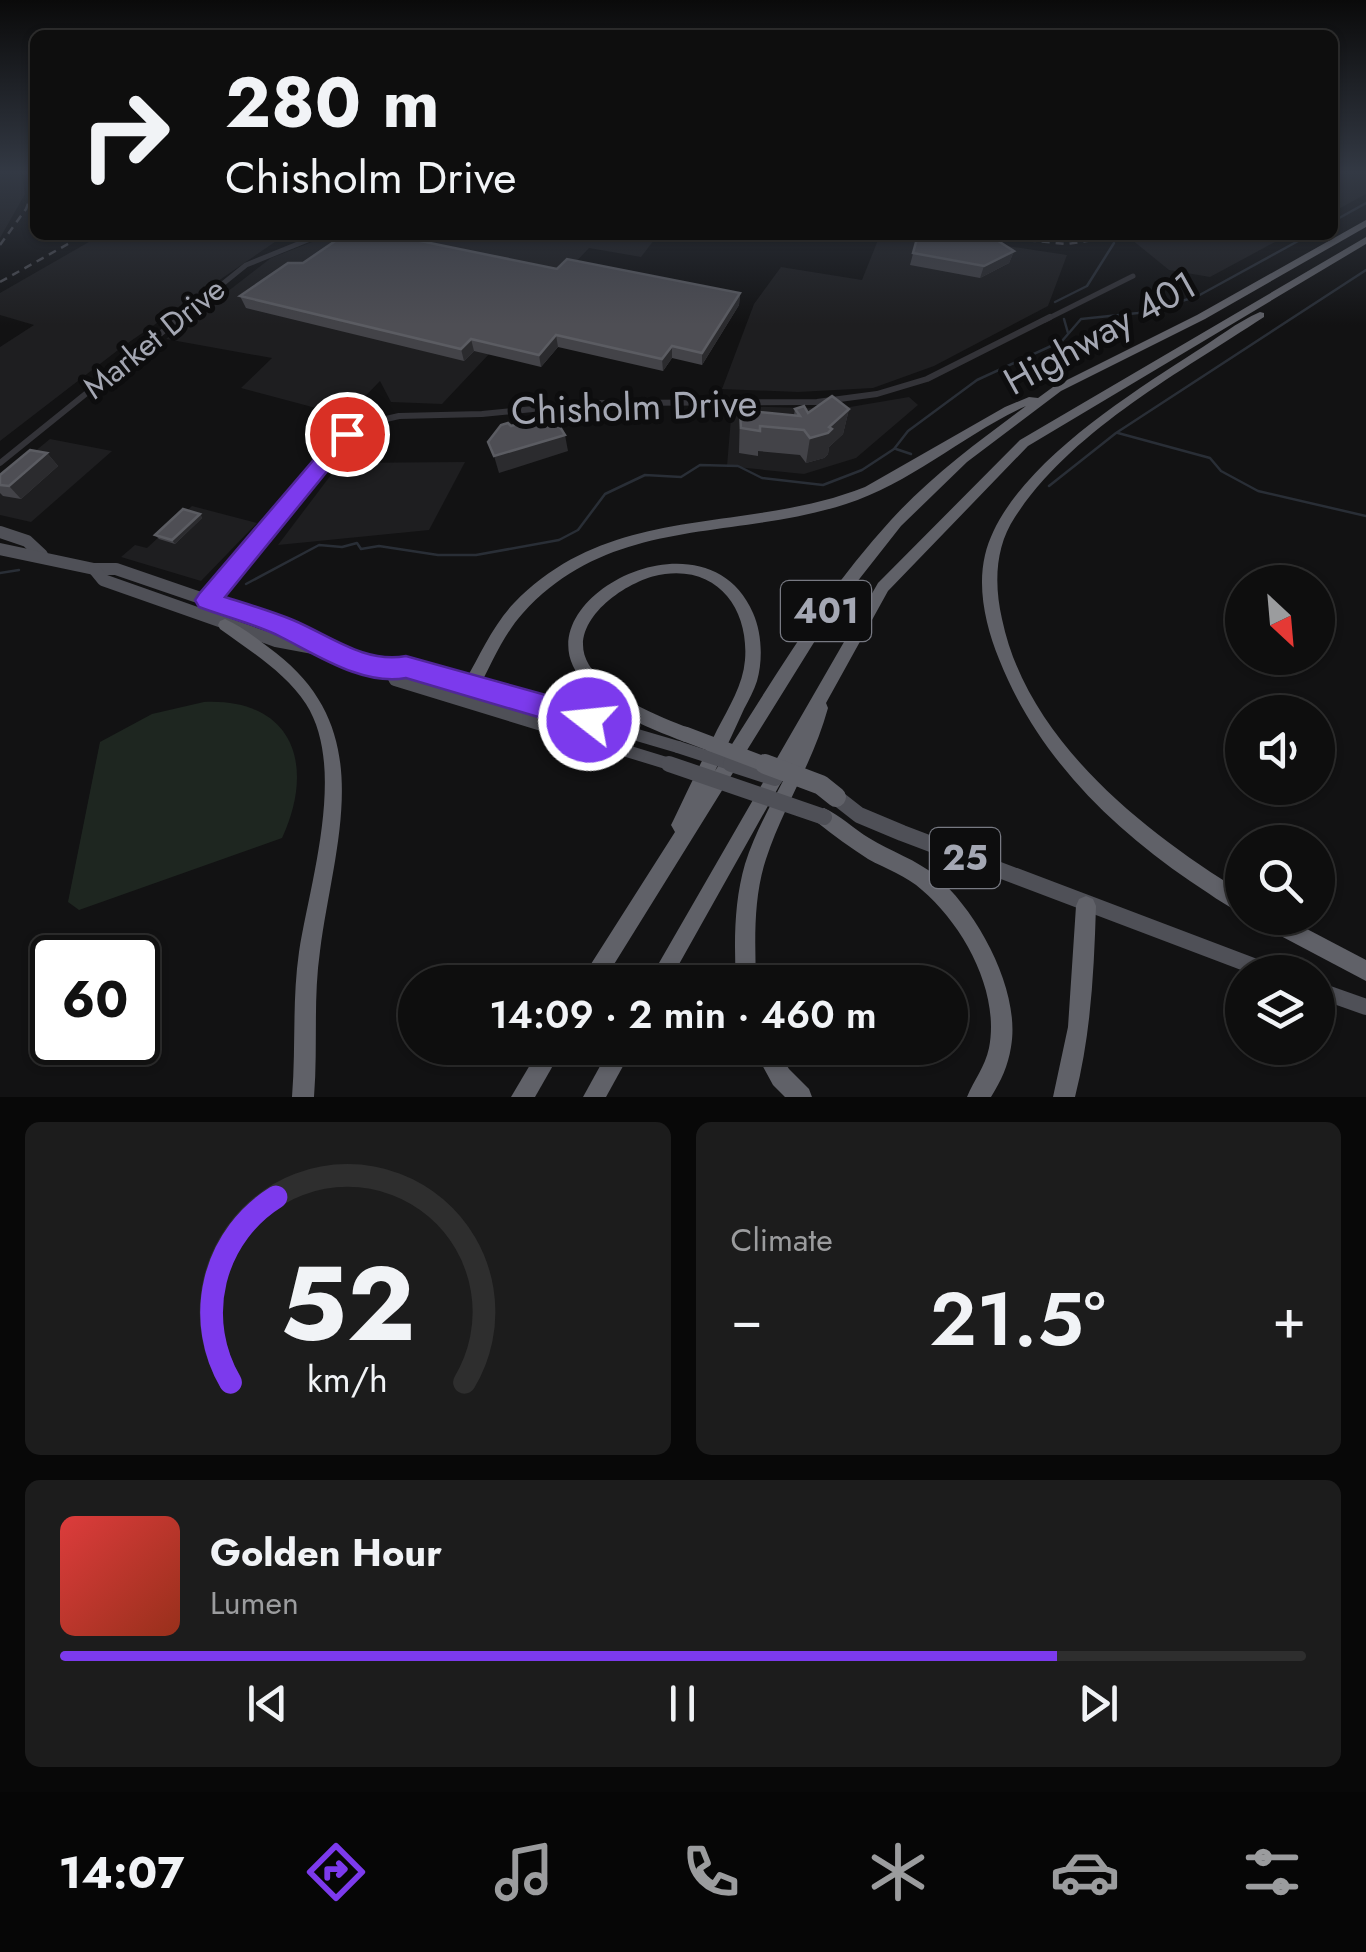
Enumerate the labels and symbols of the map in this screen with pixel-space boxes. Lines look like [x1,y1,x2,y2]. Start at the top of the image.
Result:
street label: Highway 401 [993,257,1206,408]
street label: Market Drive [73,266,235,410]
street label: Chisholm Drive [510,375,758,438]
pin [305,392,390,477]
north arrow [1225,565,1335,675]
road number: 401 [781,581,871,641]
position arrow [537,668,641,772]
road number: 25 [930,828,1000,888]
speed limit sign: 60 [30,935,160,1065]

